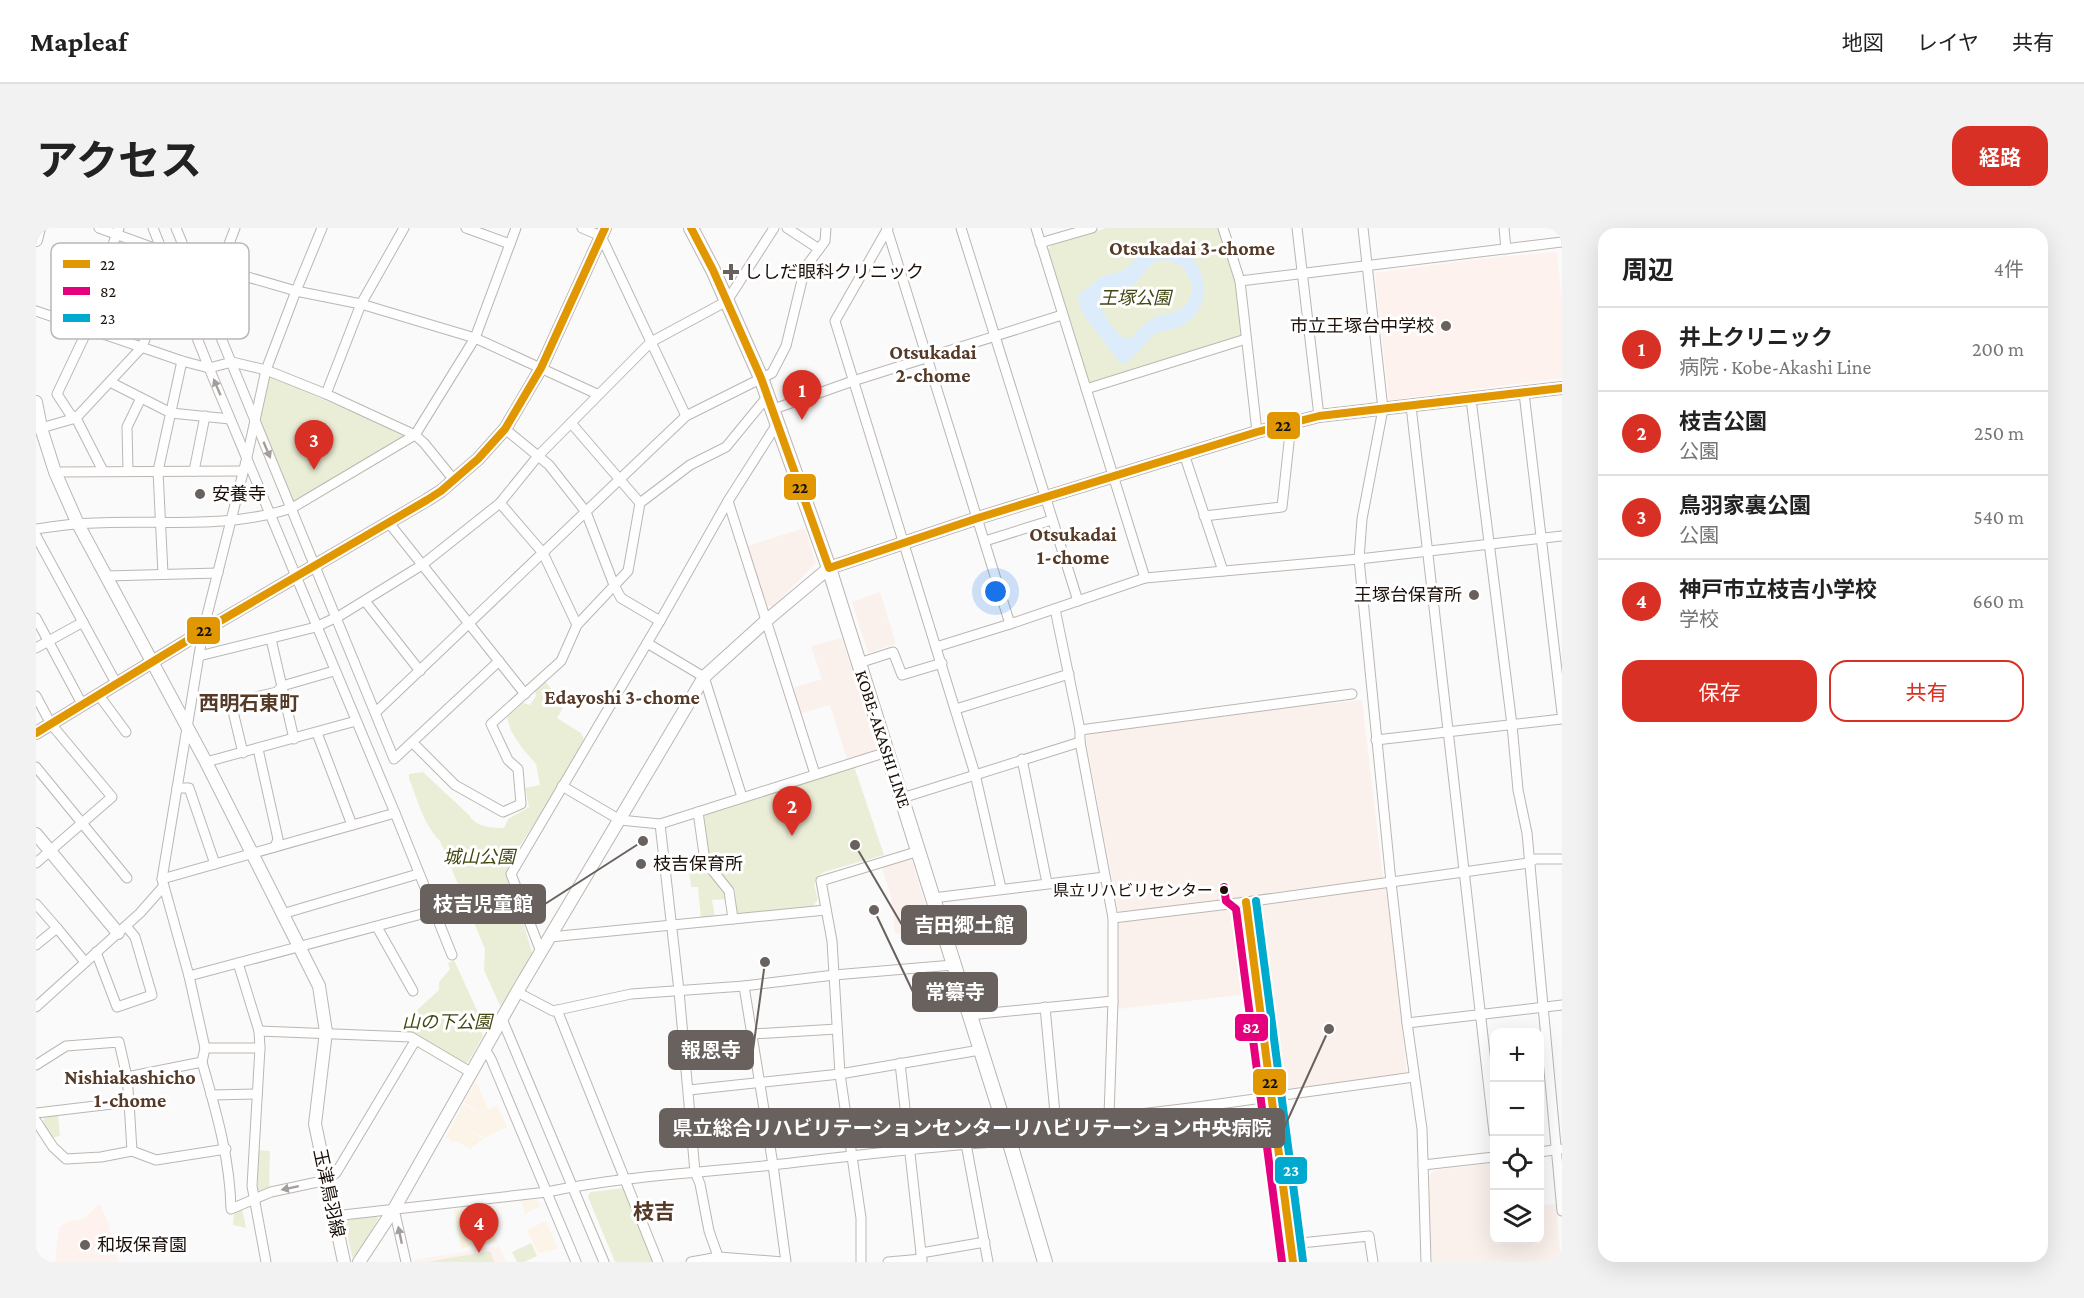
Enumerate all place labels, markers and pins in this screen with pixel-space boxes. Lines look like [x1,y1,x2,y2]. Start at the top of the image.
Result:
place label: ししだ眼科クリニック [744,262,924,282]
marker: ししだ眼科クリニック [722,263,740,281]
place label: 市立王塚台中学校 [1290,316,1434,336]
marker: 市立王塚台中学校 [1439,319,1453,333]
pin: 1 [782,370,822,420]
pin: 3 [294,420,334,470]
place label: 安養寺 [212,484,266,504]
marker: 安養寺 [193,487,207,501]
place label: 王塚台保育所 [1354,585,1462,605]
marker: 王塚台保育所 [1467,588,1481,602]
pin: 2 [772,786,812,836]
place label: 枝吉保育所 [653,854,743,874]
marker: 枝吉保育所 [634,857,648,871]
place label: 県立リハビリセンター [1053,882,1213,899]
marker: 県立リハビリセンター [1218,884,1230,896]
callout: 枝吉児童館 [421,885,545,923]
callout: 吉田郷土館 [902,906,1026,944]
callout: 常纂寺 [913,973,997,1011]
callout: 報恩寺 [669,1031,753,1069]
callout: 県立総合リハビリテーションセンターリハビリテーション中央病院 [660,1109,1284,1147]
pin: 4 [460,1204,498,1253]
place label: 和坂保育園 [97,1235,187,1255]
marker: 和坂保育園 [78,1238,92,1252]

